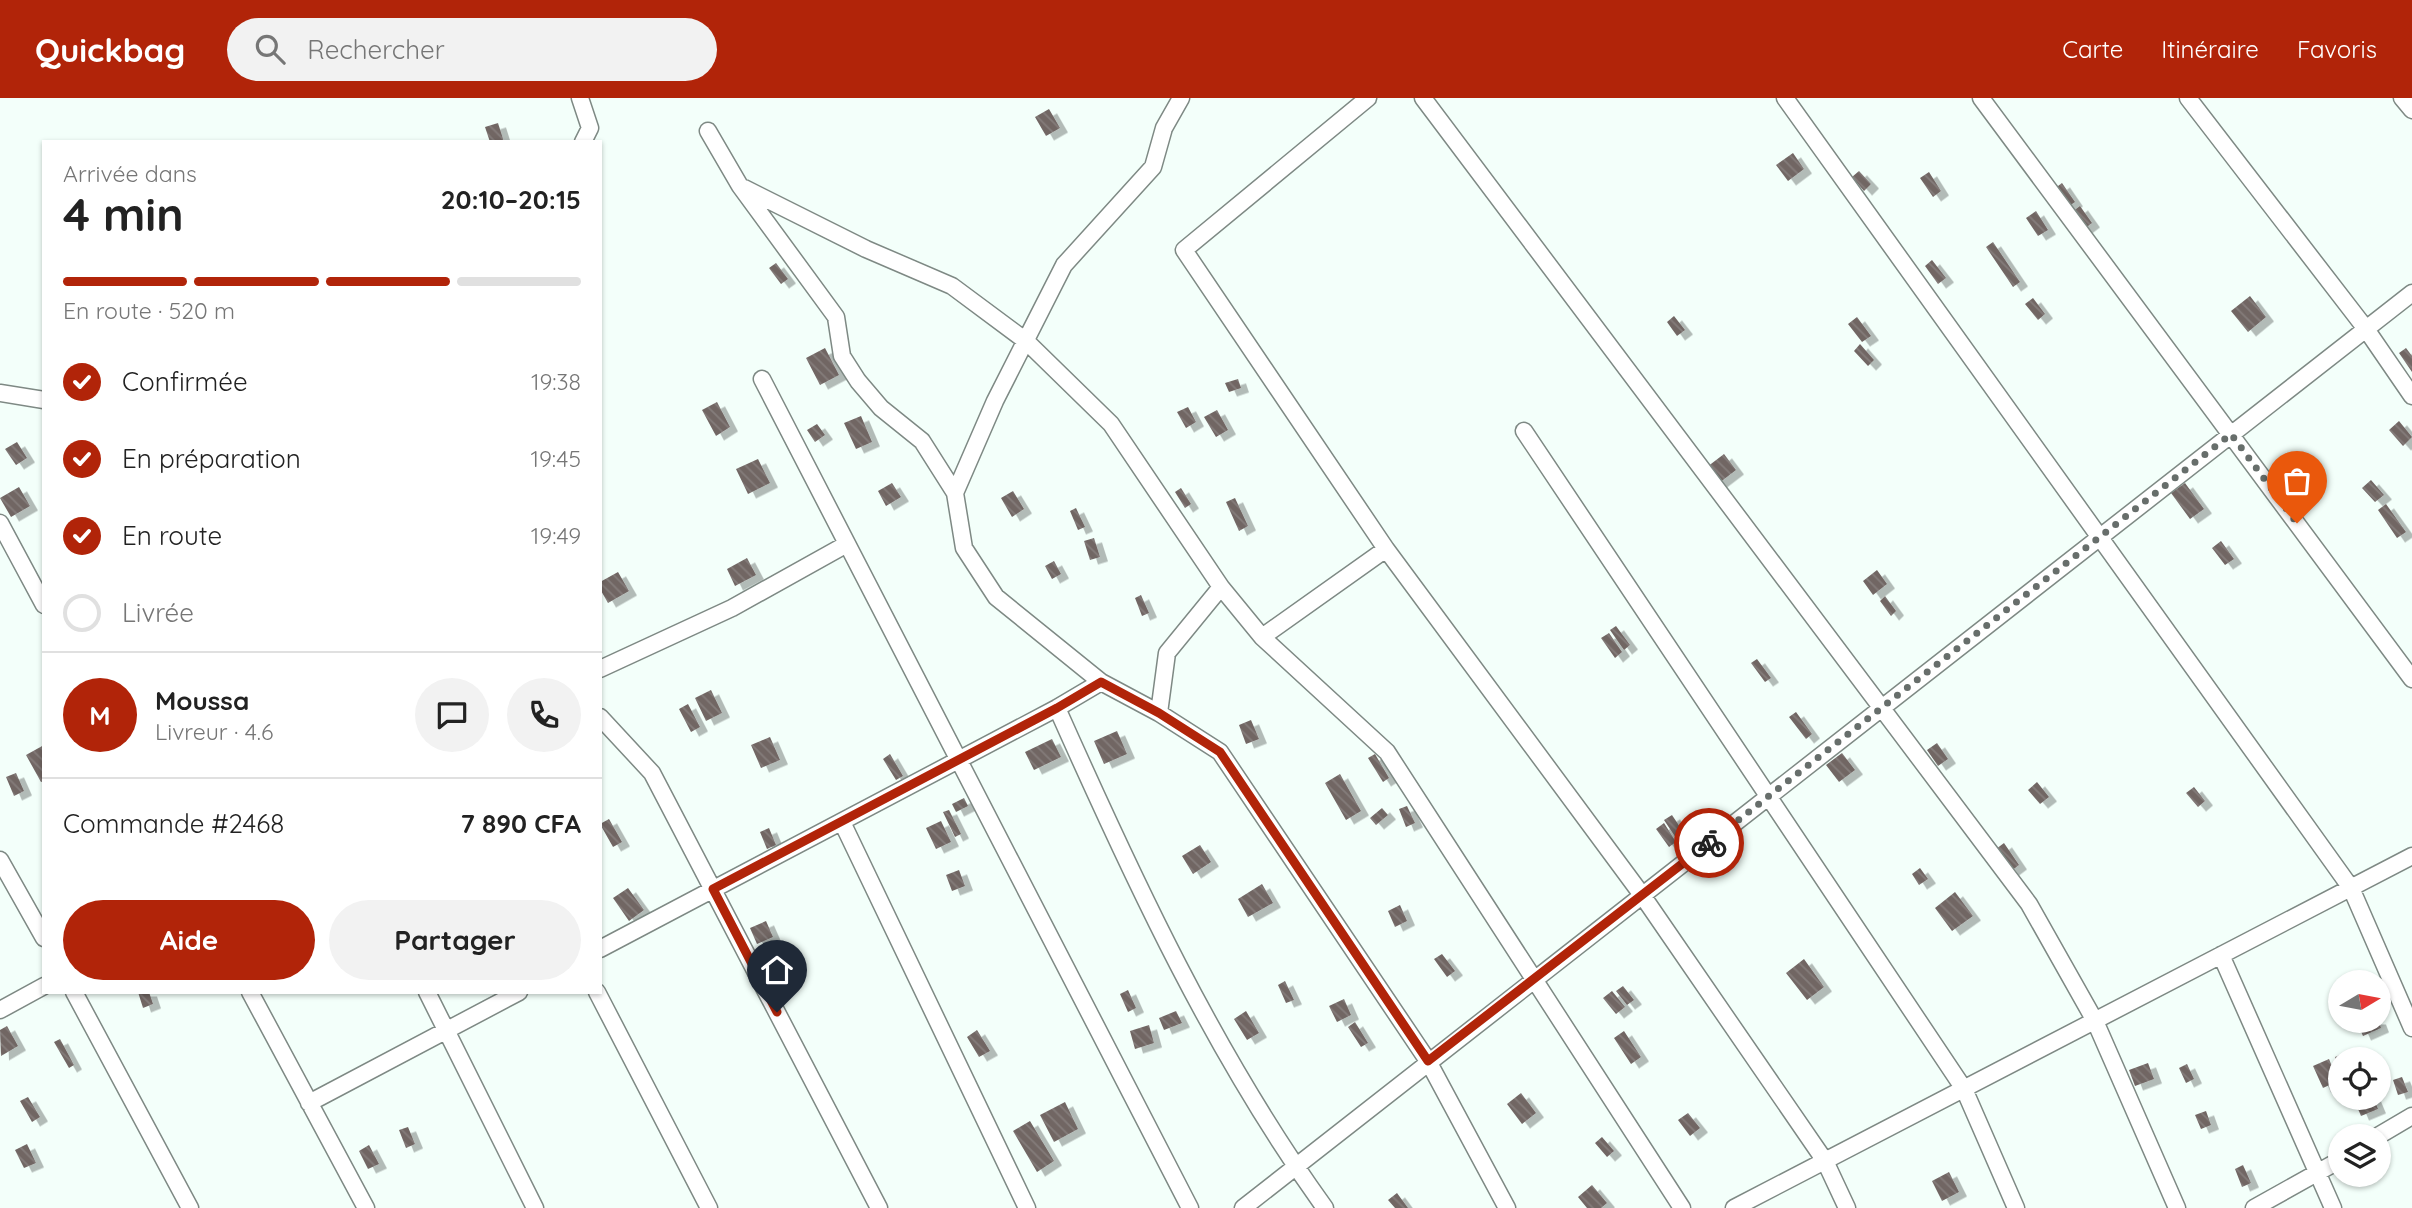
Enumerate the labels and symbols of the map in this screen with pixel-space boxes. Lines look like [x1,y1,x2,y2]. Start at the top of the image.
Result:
pin [2267,451,2327,523]
courier [1674,808,1744,878]
pin [747,940,807,1012]
north arrow [2328,970,2390,1032]

